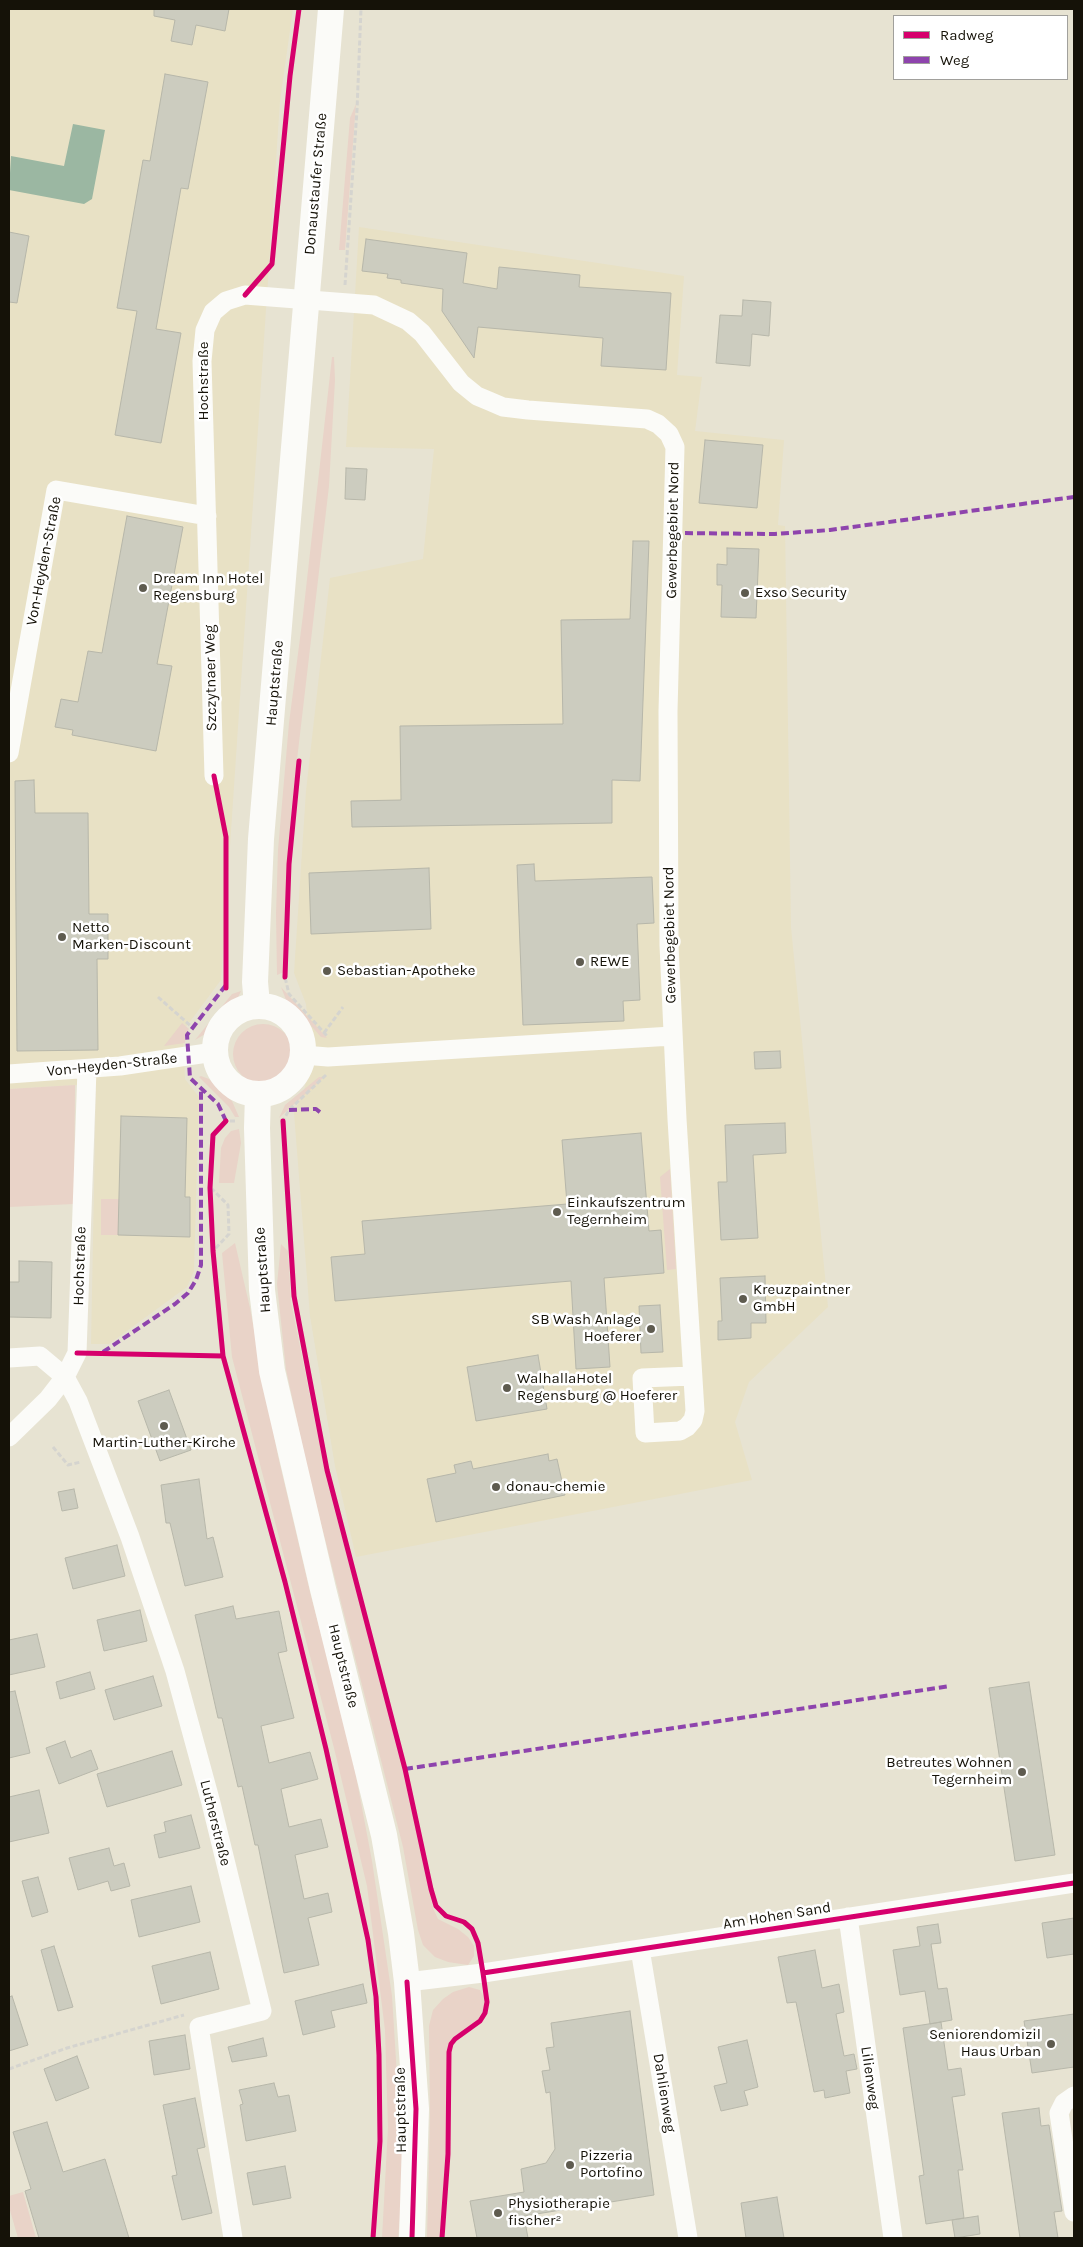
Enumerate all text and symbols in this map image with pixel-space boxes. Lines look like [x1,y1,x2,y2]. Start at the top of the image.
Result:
legend [893,15,1068,80]
text: Radweg [940,26,993,44]
text: Weg [940,51,969,69]
street label: Donaustaufer Straße [301,112,331,256]
street label: Hochstraße [195,341,213,421]
street label: Gewerbegebiet Nord [663,461,683,599]
street label: Von-Heyden-Straße [23,495,65,627]
place label: Dream Inn Hotel Regensburg [153,570,264,605]
marker: Dream Inn Hotel Regensburg [137,582,149,594]
place label: Exso Security [755,584,847,602]
marker: Exso Security [739,587,751,599]
street label: Szczytnaer Weg [201,624,221,732]
street label: Hauptstraße [262,639,288,727]
street label: Gewerbegebiet Nord [660,866,680,1004]
place label: Netto Marken-Discount [72,919,191,954]
marker: Netto Marken-Discount [56,931,68,943]
place label: REWE [590,953,629,971]
marker: REWE [574,956,586,968]
place label: Sebastian-Apotheke [337,962,476,980]
marker: Sebastian-Apotheke [321,965,333,977]
street label: Von-Heyden-Straße [46,1049,178,1081]
place label: Einkaufszentrum Tegernheim [567,1194,685,1229]
marker: Einkaufszentrum Tegernheim [551,1206,563,1218]
street label: Hochstraße [70,1226,90,1306]
street label: Hauptstraße [251,1227,275,1313]
place label: Kreuzpaintner GmbH [753,1281,850,1316]
marker: Kreuzpaintner GmbH [737,1293,749,1305]
place label: SB Wash Anlage Hoeferer [531,1311,641,1346]
marker: SB Wash Anlage Hoeferer [645,1323,657,1335]
place label: WalhallaHotel Regensburg @ Hoeferer [517,1370,677,1405]
marker: WalhallaHotel Regensburg @ Hoeferer [501,1382,513,1394]
marker: Martin-Luther-Kirche [158,1420,170,1432]
place label: Martin-Luther-Kirche [92,1434,236,1452]
place label: donau-chemie [506,1478,605,1496]
marker: donau-chemie [490,1481,502,1493]
street label: Hauptstraße [324,1622,362,1710]
place label: Betreutes Wohnen Tegernheim [886,1754,1012,1789]
marker: Betreutes Wohnen Tegernheim [1016,1766,1028,1778]
street label: Lutherstraße [196,1778,234,1868]
street label: Am Hohen Sand [722,1899,832,1933]
place label: Seniorendomizil Haus Urban [929,2026,1041,2061]
marker: Seniorendomizil Haus Urban [1045,2038,1057,2050]
street label: Lilienweg [857,2045,883,2111]
street label: Dahlienweg [649,2052,679,2134]
street label: Hauptstraße [391,2067,411,2153]
place label: Pizzeria Portofino [580,2147,643,2182]
marker: Pizzeria Portofino [564,2159,576,2171]
place label: Physiotherapie fischer² [508,2195,610,2230]
marker: Physiotherapie fischer² [492,2207,504,2219]

